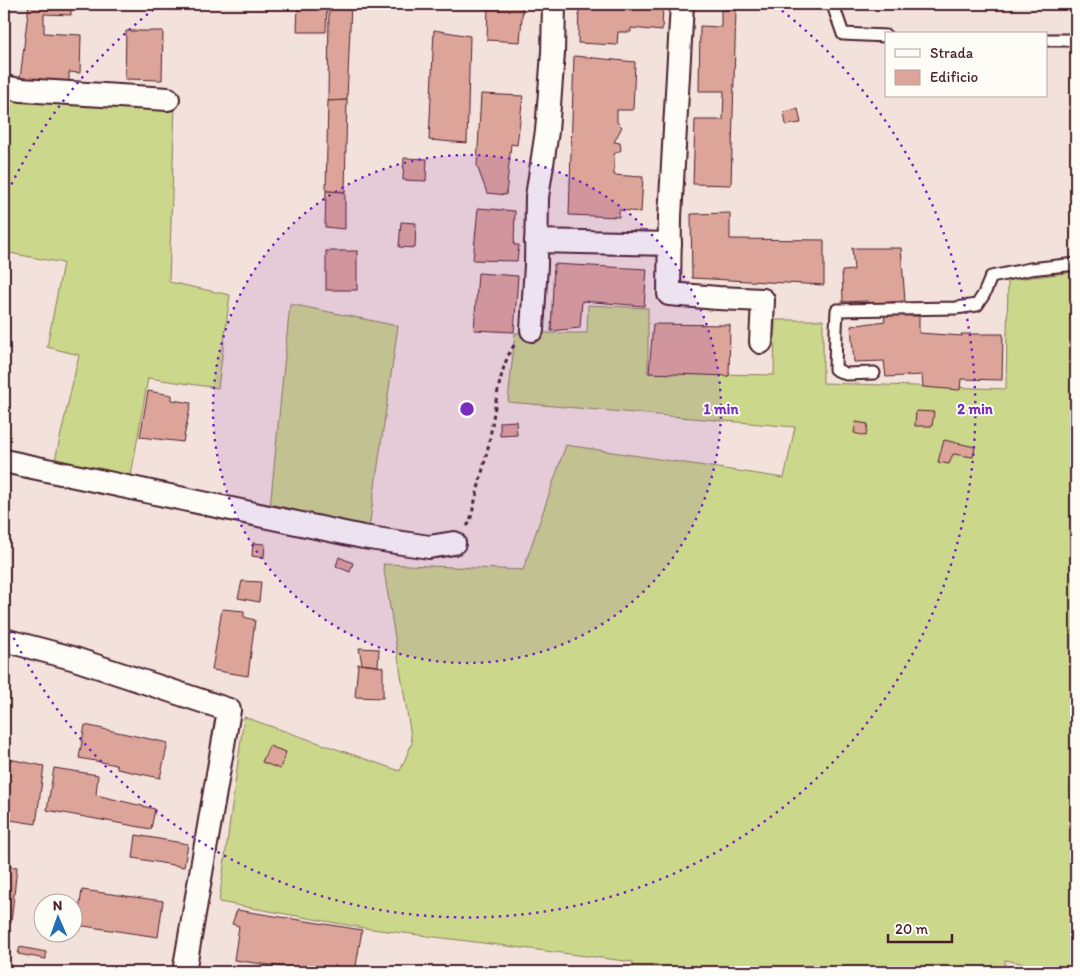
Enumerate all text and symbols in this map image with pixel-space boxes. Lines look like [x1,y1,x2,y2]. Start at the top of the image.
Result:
legend [885,32,1048,98]
text: Strada [930,44,974,62]
text: Edificio [930,68,978,86]
centre of rings [458,400,476,418]
text: 1 min [704,400,739,418]
text: 2 min [957,400,994,418]
north arrow [32,894,82,944]
text: N [53,897,63,914]
scale bar [888,911,951,943]
text: 20 m [895,920,929,938]

